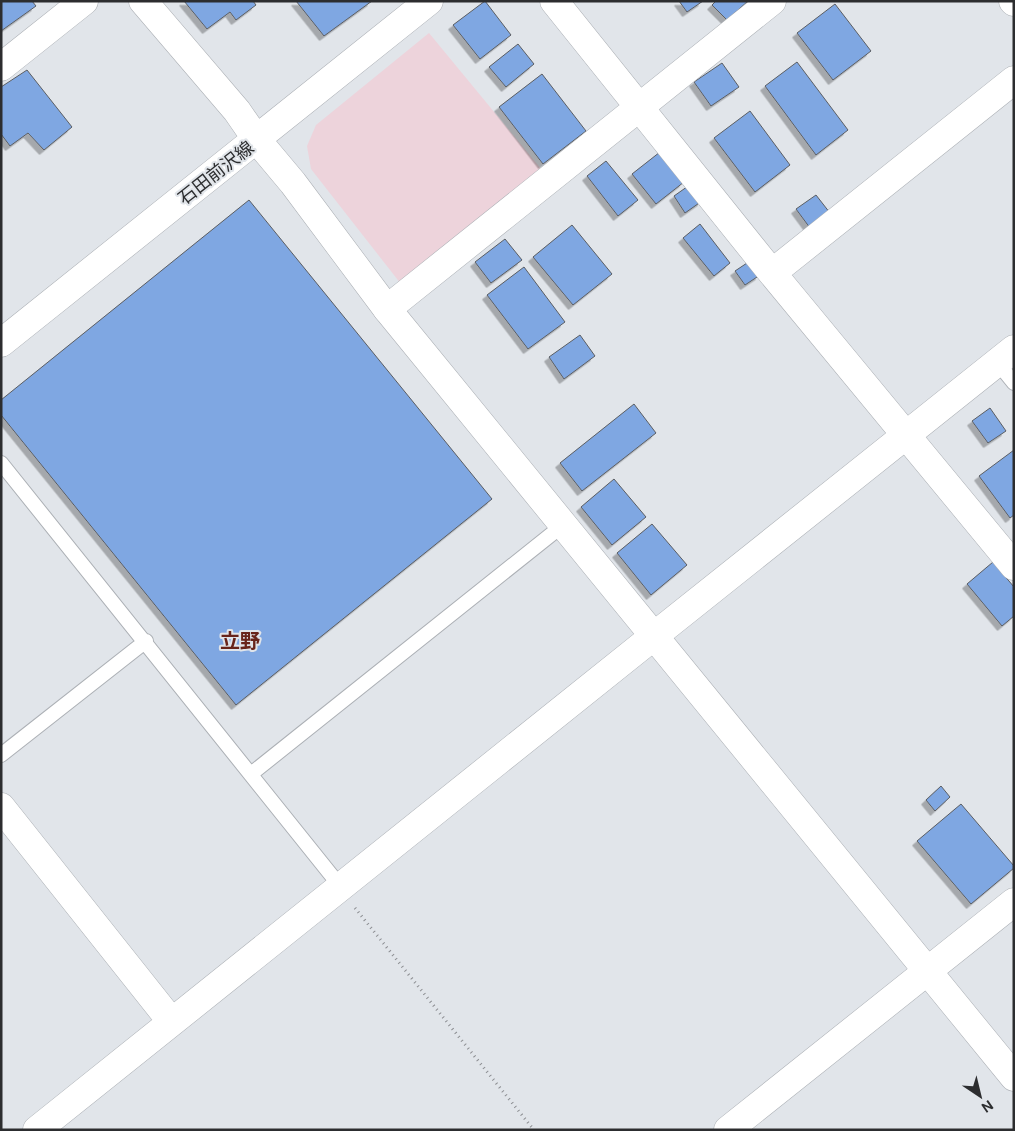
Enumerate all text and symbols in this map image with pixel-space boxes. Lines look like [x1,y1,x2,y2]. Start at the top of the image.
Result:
street label: 石田前沢線 [173,136,259,210]
district label: 立野 [220,628,260,654]
north arrow [955,1071,1005,1121]
text: N [978,1096,997,1117]

